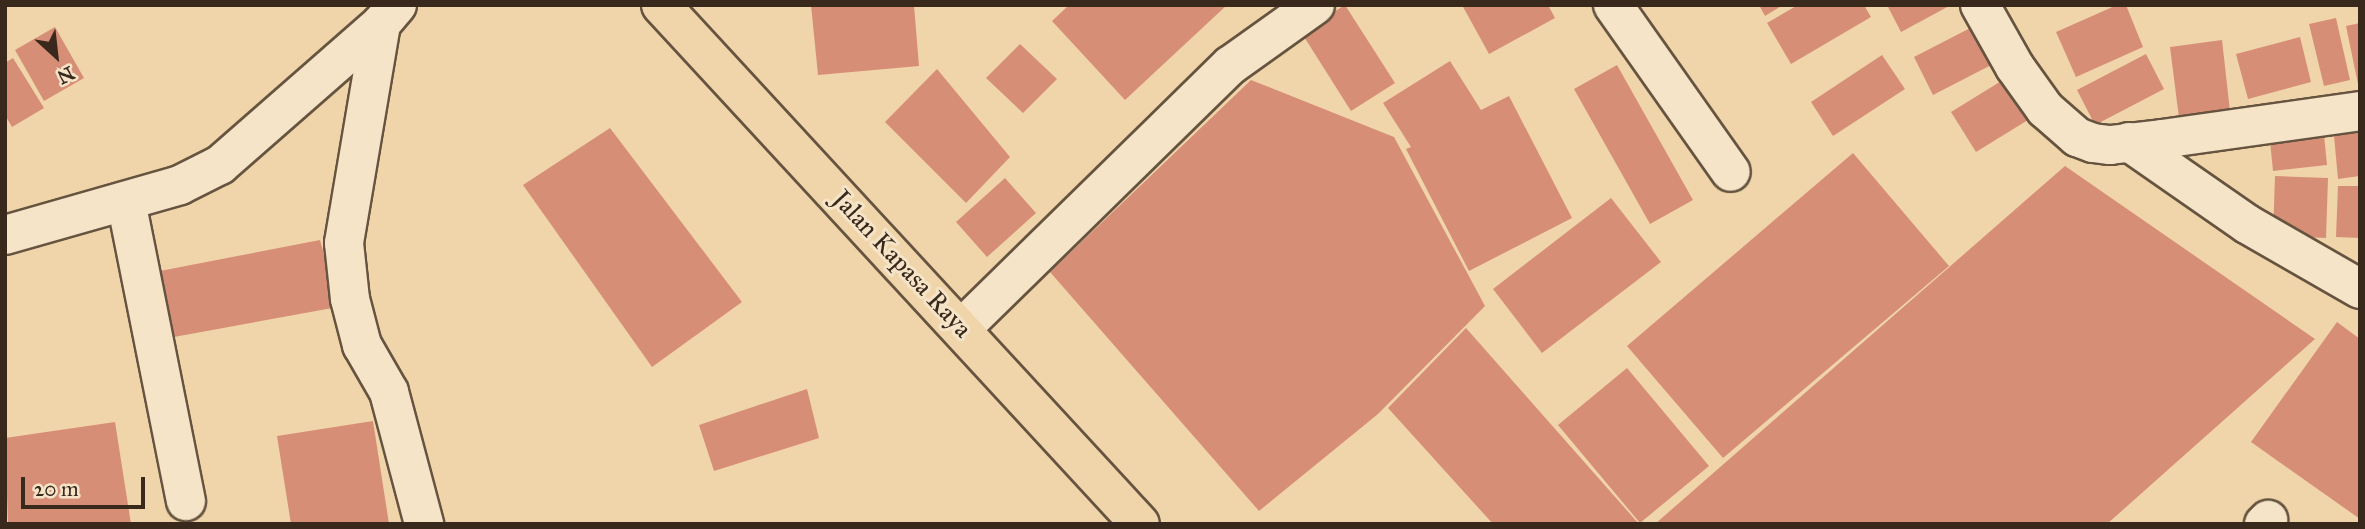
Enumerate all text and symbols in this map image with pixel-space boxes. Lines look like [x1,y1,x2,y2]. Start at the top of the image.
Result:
north arrow [21,21,91,91]
text: N [53,61,78,89]
street label: Jalan Kapasa Raya [826,184,978,344]
scale bar [24,462,149,506]
text: 20 m [34,476,79,502]

